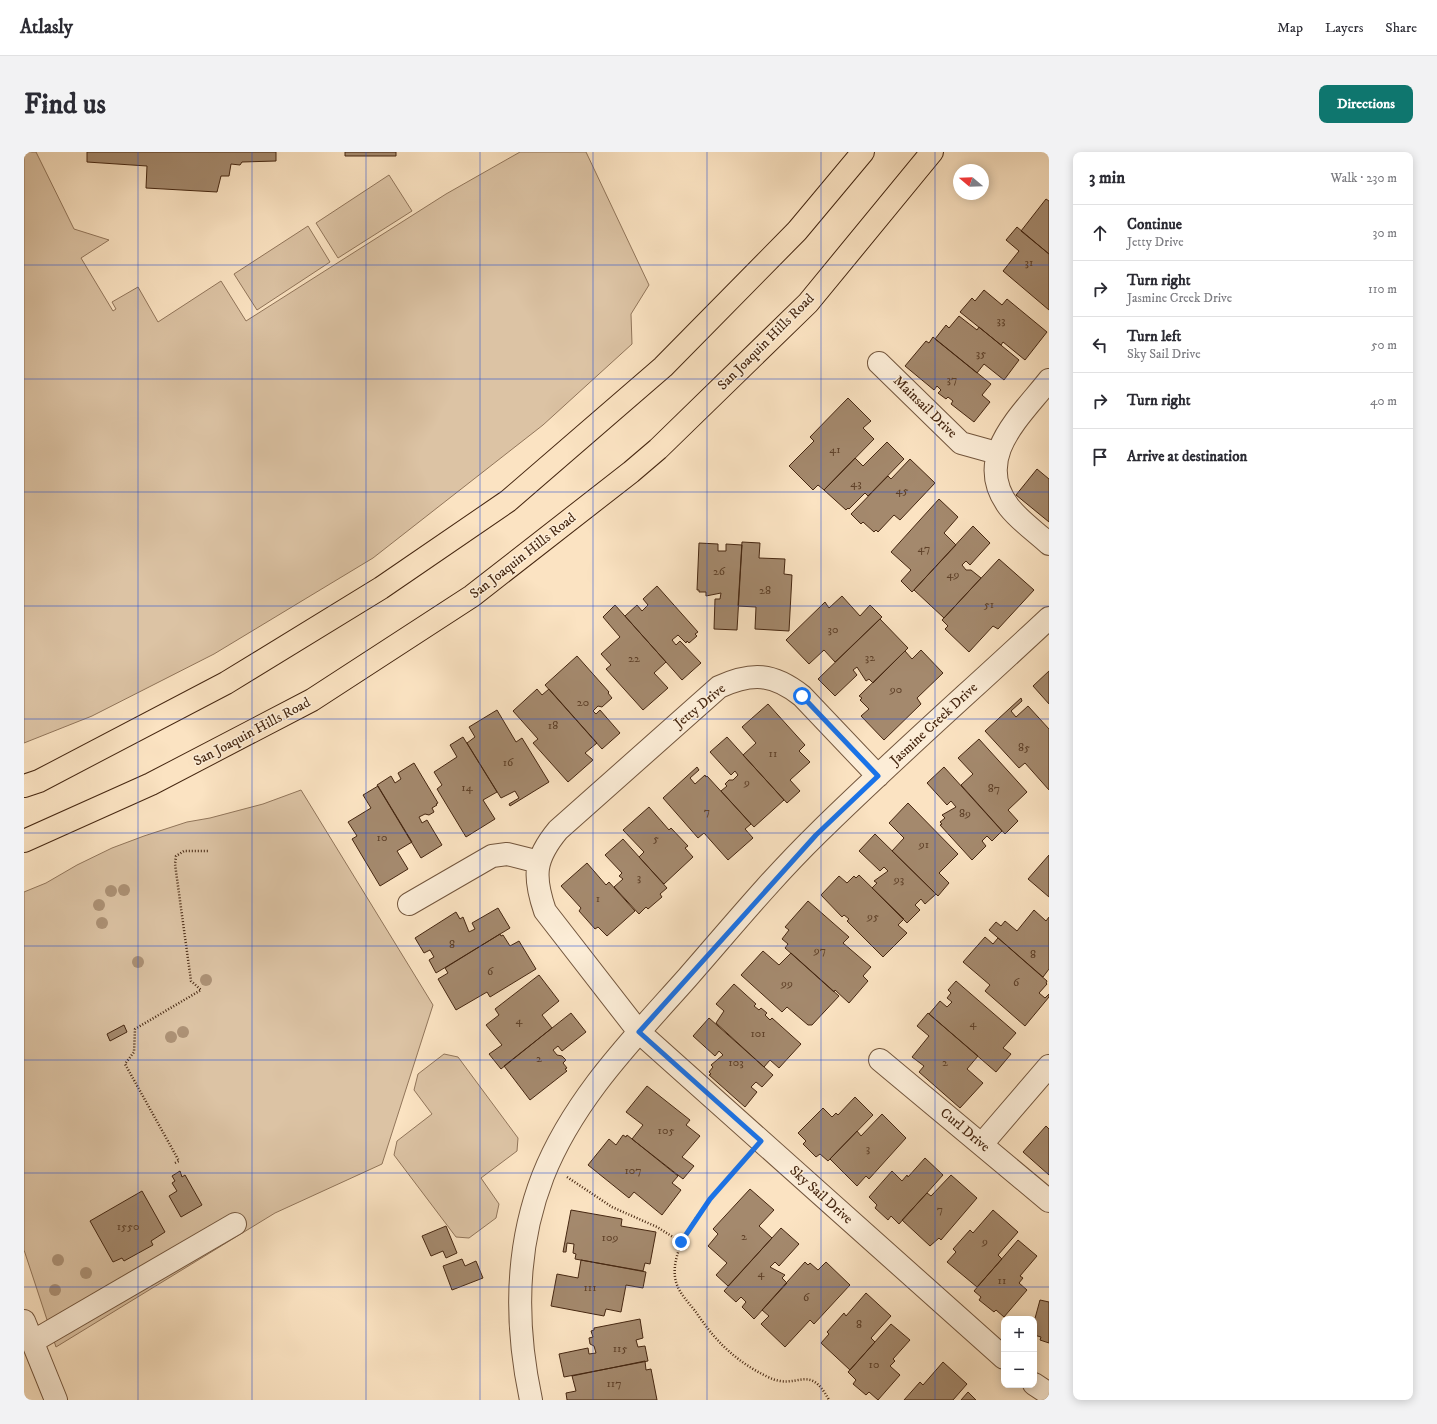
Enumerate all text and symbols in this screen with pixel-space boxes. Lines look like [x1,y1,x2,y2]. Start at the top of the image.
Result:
text: Atlasly [20,16,73,39]
text: Map [1277,19,1303,37]
text: Layers [1325,19,1363,37]
text: Share [1385,19,1417,37]
button: Directions [1319,85,1413,123]
text: Find us [24,87,106,122]
north arrow [953,164,989,200]
text: 3 min [1089,167,1125,189]
text: Walk · 230 m [1331,170,1397,186]
text: Continue [1127,215,1182,234]
icon: ahead [1089,222,1111,244]
text: 30 m [1373,225,1397,241]
text: Jetty Drive [1127,234,1184,250]
house number: 31 [1025,255,1033,270]
text: Turn right [1127,271,1190,290]
icon: right [1089,278,1111,300]
text: 110 m [1368,281,1397,297]
street label: San Joaquin Hills Road [714,290,818,394]
text: Jasmine Creek Drive [1127,290,1232,306]
house number: 33 [997,313,1005,328]
text: Turn left [1127,327,1181,346]
icon: left [1089,334,1111,356]
text: 50 m [1371,337,1397,353]
house number: 35 [976,346,986,361]
text: Sky Sail Drive [1127,346,1201,362]
street label: Mainsail Drive [889,372,961,442]
house number: 37 [947,372,957,387]
icon: right [1089,390,1111,412]
text: Turn right [1127,391,1190,410]
text: 40 m [1370,393,1397,409]
house number: 41 [829,442,841,457]
icon: arrive [1089,446,1111,468]
text: Arrive at destination [1127,447,1247,466]
house number: 43 [850,476,862,491]
house number: 45 [896,483,908,498]
street label: San Joaquin Hills Road [466,509,580,603]
house number: 47 [918,541,930,556]
house number: 26 [713,564,726,579]
house number: 49 [947,567,959,582]
house number: 28 [759,583,771,598]
house number: 51 [984,597,994,612]
house number: 30 [828,622,838,637]
house number: 32 [865,650,875,665]
house number: 22 [628,651,640,666]
street label: Jasmine Creek Drive [885,679,982,771]
street label: Jetty Drive [669,680,729,733]
house number: 90 [889,682,902,697]
route start [793,687,811,705]
street label: San Joaquin Hills Road [191,694,314,770]
house number: 20 [577,695,589,710]
house number: 18 [548,718,558,733]
house number: 85 [1018,740,1030,755]
house number: 11 [769,746,777,761]
house number: 16 [503,755,514,770]
house number: 9 [743,775,750,790]
house number: 14 [461,780,474,795]
house number: 87 [988,781,1000,796]
house number: 7 [704,804,710,819]
house number: 89 [959,806,971,821]
house number: 10 [377,830,387,845]
house number: 5 [653,831,659,846]
house number: 91 [918,837,929,852]
house number: 3 [637,870,641,885]
house number: 93 [893,872,904,887]
house number: 1 [596,891,600,906]
house number: 95 [866,909,879,924]
house number: 8 [449,937,455,952]
house number: 97 [813,943,826,958]
house number: 8 [1030,947,1036,962]
house number: 6 [487,964,494,979]
house number: 6 [1013,975,1020,990]
house number: 99 [780,976,793,991]
house number: 4 [516,1013,524,1028]
house number: 4 [970,1016,978,1031]
house number: 101 [750,1026,766,1041]
house number: 2 [536,1051,542,1066]
house number: 103 [728,1055,744,1070]
house number: 2 [942,1055,948,1070]
street label: Curl Drive [936,1104,994,1156]
house number: 105 [658,1123,674,1138]
house number: 3 [866,1141,870,1156]
street label: Sky Sail Drive [786,1162,857,1228]
house number: 107 [624,1163,642,1178]
house number: 7 [937,1202,943,1217]
house number: 1550 [117,1219,139,1234]
house number: 2 [741,1229,747,1244]
house number: 109 [602,1230,618,1245]
route end [672,1233,690,1251]
house number: 9 [981,1234,988,1249]
house number: 4 [758,1266,766,1281]
house number: 11 [998,1273,1006,1288]
house number: 111 [583,1280,597,1295]
house number: 6 [803,1290,810,1305]
map controls [1001,1316,1037,1388]
button: + [1001,1316,1037,1352]
house number: 8 [856,1317,862,1332]
house number: 115 [613,1341,627,1356]
button: − [1001,1352,1037,1388]
house number: 10 [869,1357,879,1372]
house number: 117 [606,1376,622,1391]

